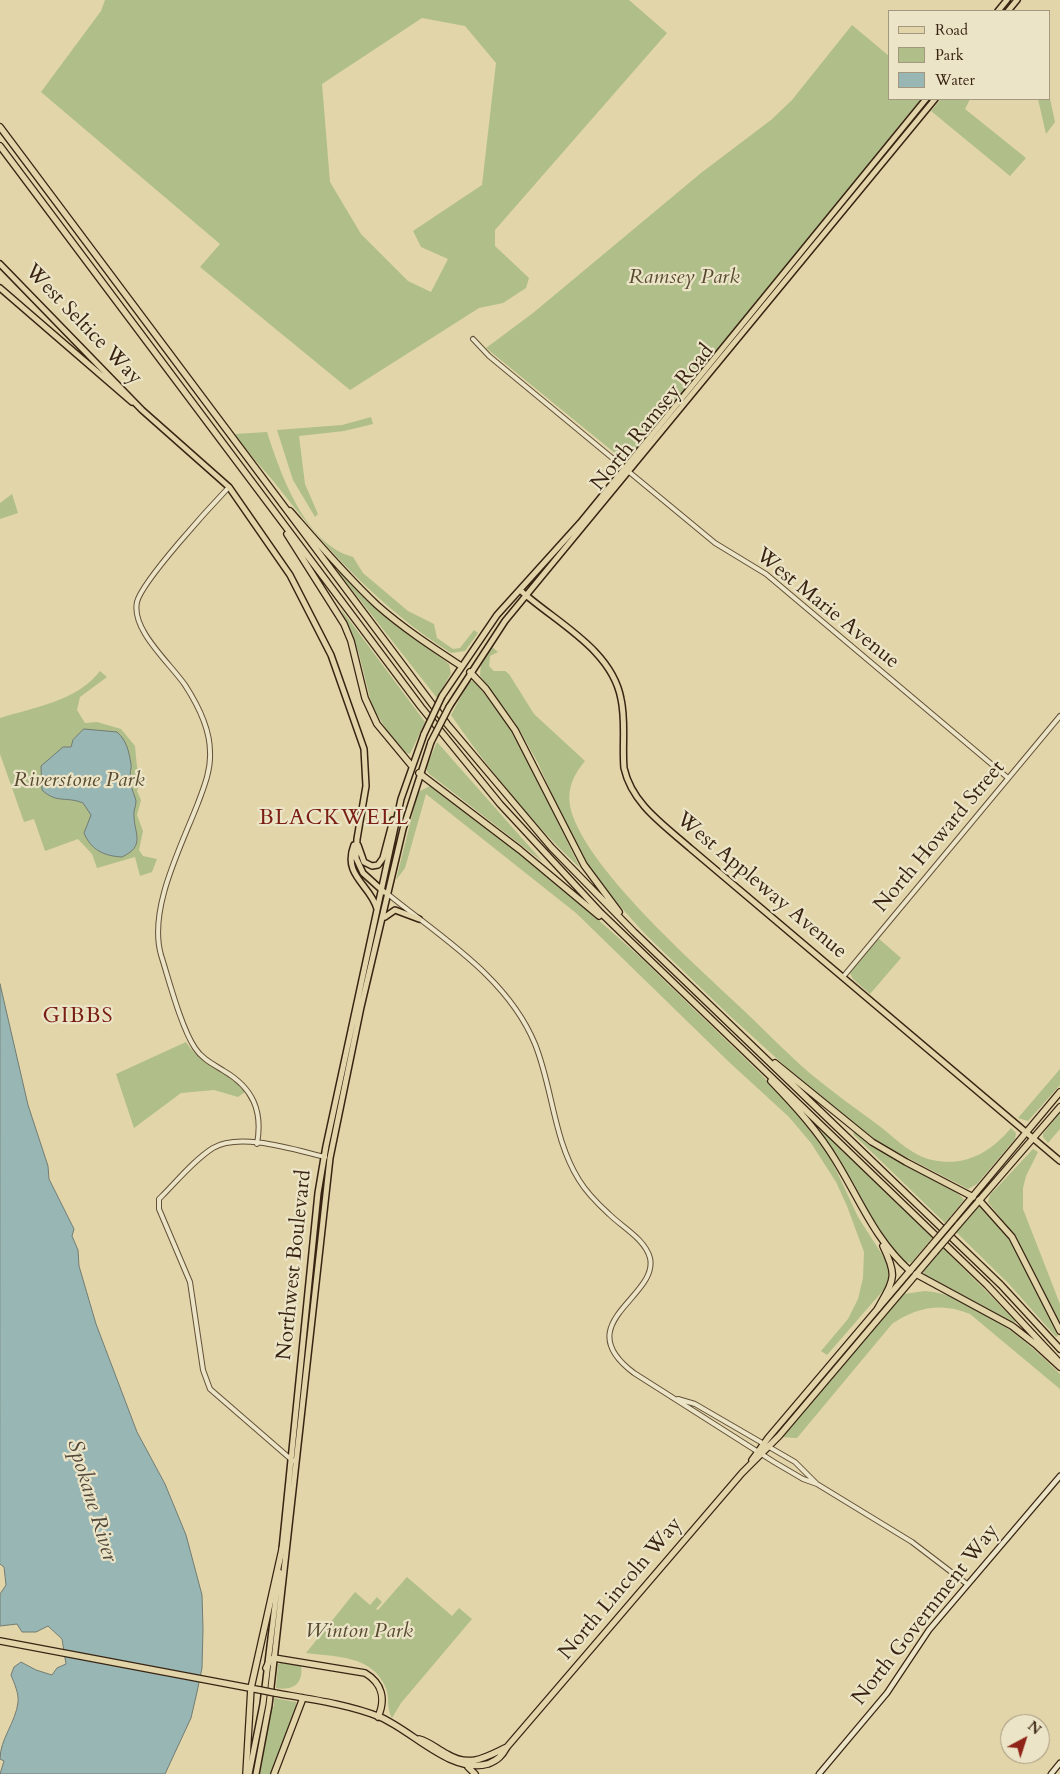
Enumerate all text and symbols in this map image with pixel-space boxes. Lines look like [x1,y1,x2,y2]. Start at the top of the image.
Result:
legend [888,10,1050,100]
text: Road [935,20,968,40]
text: Park [935,45,964,65]
text: Water [935,70,975,90]
street label: West Seltice Way [19,259,147,391]
park label: Ramsey Park [628,265,740,291]
street label: North Ramsey Road [586,340,720,496]
street label: West Marie Avenue [750,543,904,675]
street label: North Howard Street [869,756,1011,918]
park label: Riverstone Park [13,768,145,794]
district label: BLACKWELL [258,806,410,832]
street label: West Appleway Avenue [671,807,851,965]
district label: GIBBS [42,1004,114,1030]
street label: Northwest Boulevard [272,1169,318,1361]
water label: Spokane River [60,1437,122,1565]
street label: North Lincoln Way [554,1513,688,1665]
street label: North Government Way [847,1519,1005,1711]
park label: Winton Park [305,1619,413,1645]
north arrow [1000,1714,1050,1764]
text: N [1024,1717,1045,1739]

